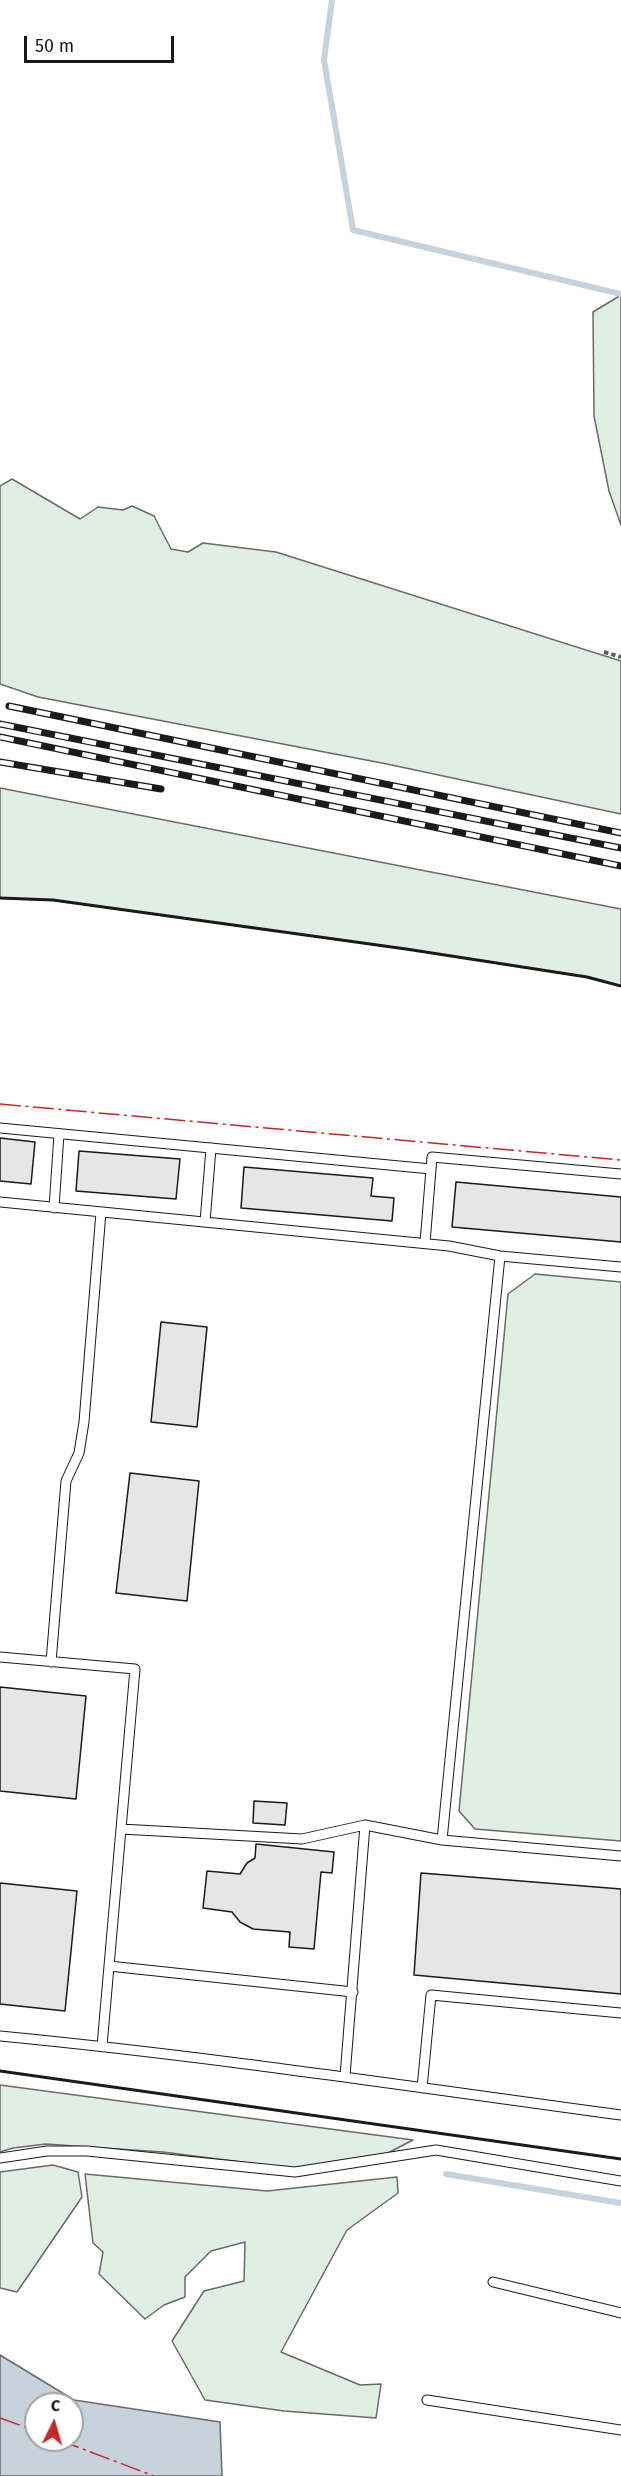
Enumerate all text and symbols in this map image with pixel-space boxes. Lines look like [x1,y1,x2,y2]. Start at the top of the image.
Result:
scale bar [27,24,177,62]
text: 50 m [35,35,74,57]
north arrow [24,2392,84,2452]
text: С [50,2396,61,2415]

